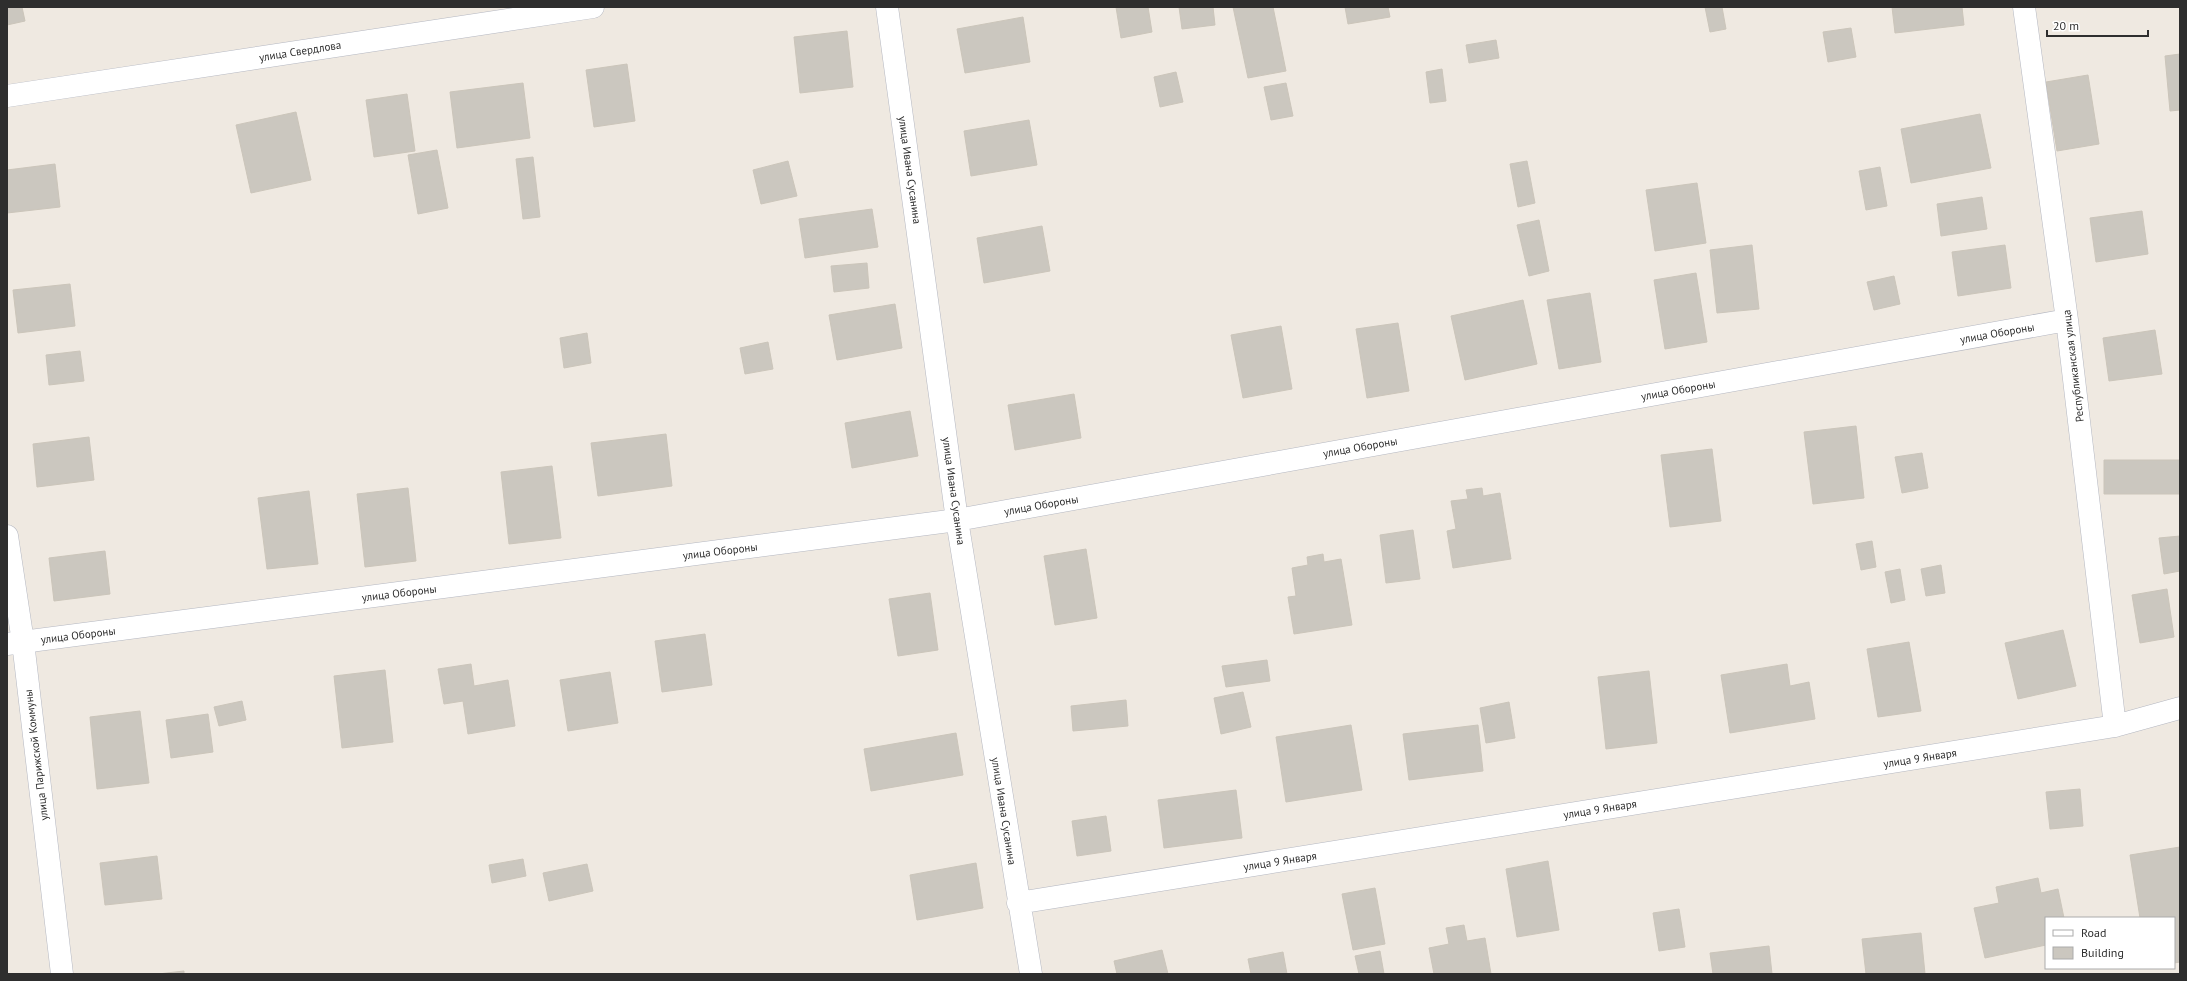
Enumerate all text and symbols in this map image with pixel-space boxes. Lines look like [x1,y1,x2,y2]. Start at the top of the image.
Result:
scale bar [2047,12,2148,38]
text: 20 m [2053,18,2079,33]
street label: улица Свердлова [258,38,342,64]
street label: улица Ивана Сусанина [896,115,924,225]
street label: Республиканская улица [2059,309,2087,423]
street label: улица Обороны [1959,320,2035,346]
street label: улица Обороны [1640,377,1716,403]
street label: улица Обороны [1322,434,1398,460]
street label: улица Ивана Сусанина [940,436,968,546]
street label: улица Обороны [1003,492,1079,518]
street label: улица Обороны [682,539,758,563]
street label: улица Обороны [361,581,437,605]
street label: улица Обороны [40,623,116,647]
street label: улица Парижской Коммуны [21,689,51,821]
street label: улица 9 Января [1882,745,1958,771]
street label: улица Ивана Сусанина [989,756,1019,866]
street label: улица 9 Января [1562,796,1638,822]
street label: улица 9 Января [1242,848,1318,874]
legend [2045,917,2175,969]
text: Road [2081,925,2106,940]
text: Building [2081,945,2124,960]

